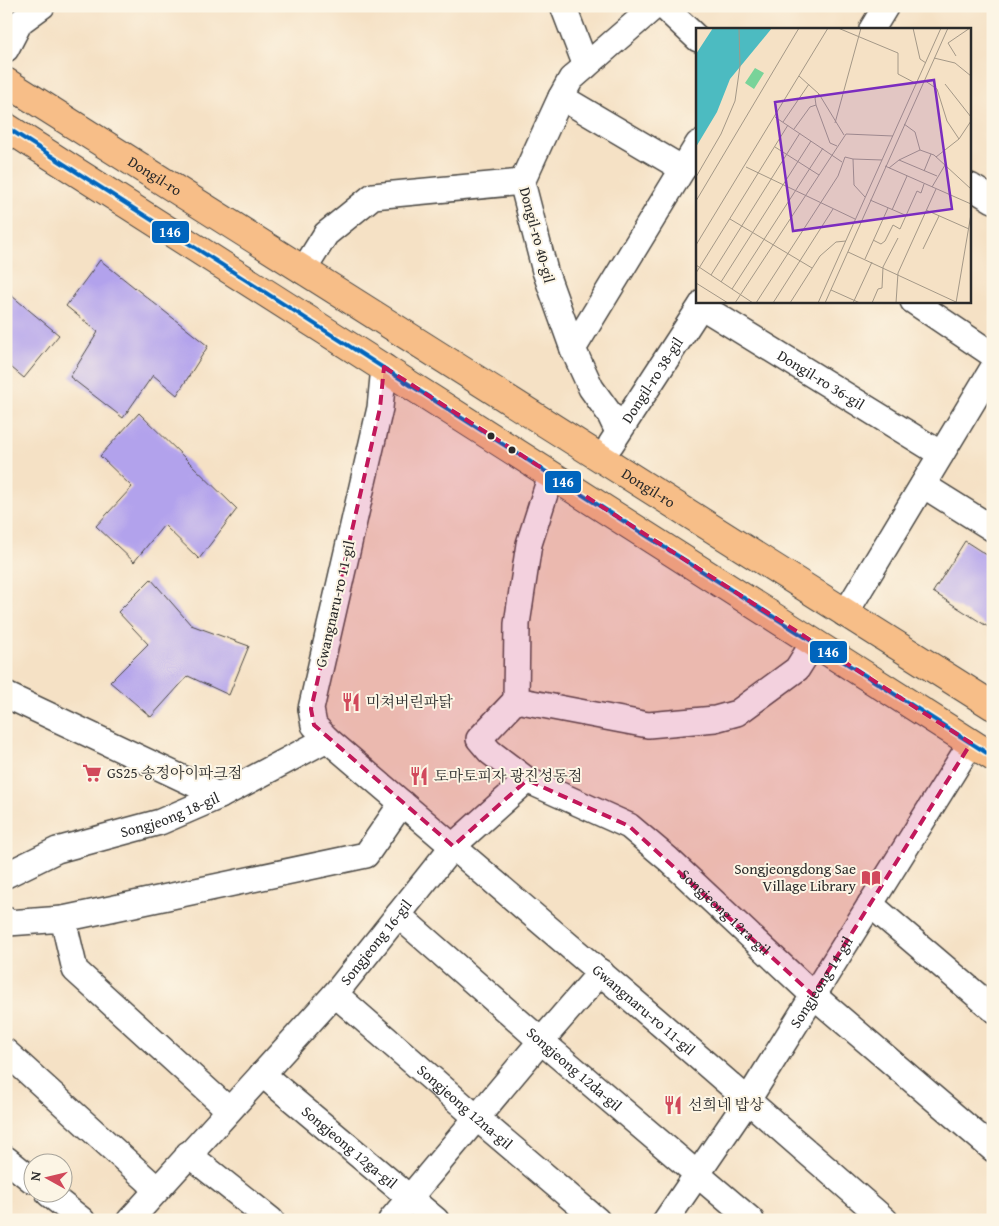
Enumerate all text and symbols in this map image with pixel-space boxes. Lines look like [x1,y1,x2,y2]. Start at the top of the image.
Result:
inset map [696,28,972,302]
street label: Dongil-ro [124,151,186,201]
street label: Dongil-ro 40-gil [515,185,560,285]
line badge: 146 [151,220,190,244]
text: 146 [159,222,181,242]
street label: Dongil-ro 38-gil [616,333,688,427]
street label: Dongil-ro 36-gil [774,345,869,414]
unlabelled marker [486,431,496,441]
unlabelled marker [507,445,517,455]
street label: Dongil-ro [618,463,680,513]
line badge: 146 [544,470,582,494]
text: 146 [552,472,574,492]
street label: Gwangnaru-ro 11-gil [310,538,359,669]
line badge: 146 [809,640,848,664]
text: 146 [817,642,839,662]
restaurant icon: 미쳐버린파닭 [340,691,362,713]
place label: 미쳐버린파닭 [366,691,453,712]
supermarket icon: GS25 송정아이파크점 [81,762,103,784]
place label: GS25 송정아이파크점 [107,762,242,783]
restaurant icon: 토마토피자 광진성동점 [408,765,430,787]
place label: 토마토피자 광진성동점 [434,765,582,786]
street label: Songjeong 18-gil [118,787,222,842]
place label: Songjeongdong Sae Village Library [734,858,857,896]
street label: Songjeong 12ra-gil [675,864,775,960]
library icon: Songjeongdong Sae Village Library [860,867,882,889]
street label: Songjeong 16-gil [335,895,416,990]
street label: Songjeong 14-gil [784,932,858,1032]
street label: Gwangnaru-ro 11-gil [588,959,700,1060]
street label: Songjeong 12da-gil [522,1022,627,1116]
street label: Songjeong 12na-gil [413,1059,517,1154]
restaurant icon: 선희네 밥상 [662,1094,684,1116]
place label: 선희네 밥상 [688,1094,764,1115]
street label: Songjeong 12ga-gil [297,1101,402,1193]
north arrow [22,1154,72,1204]
text: N [25,1170,46,1182]

